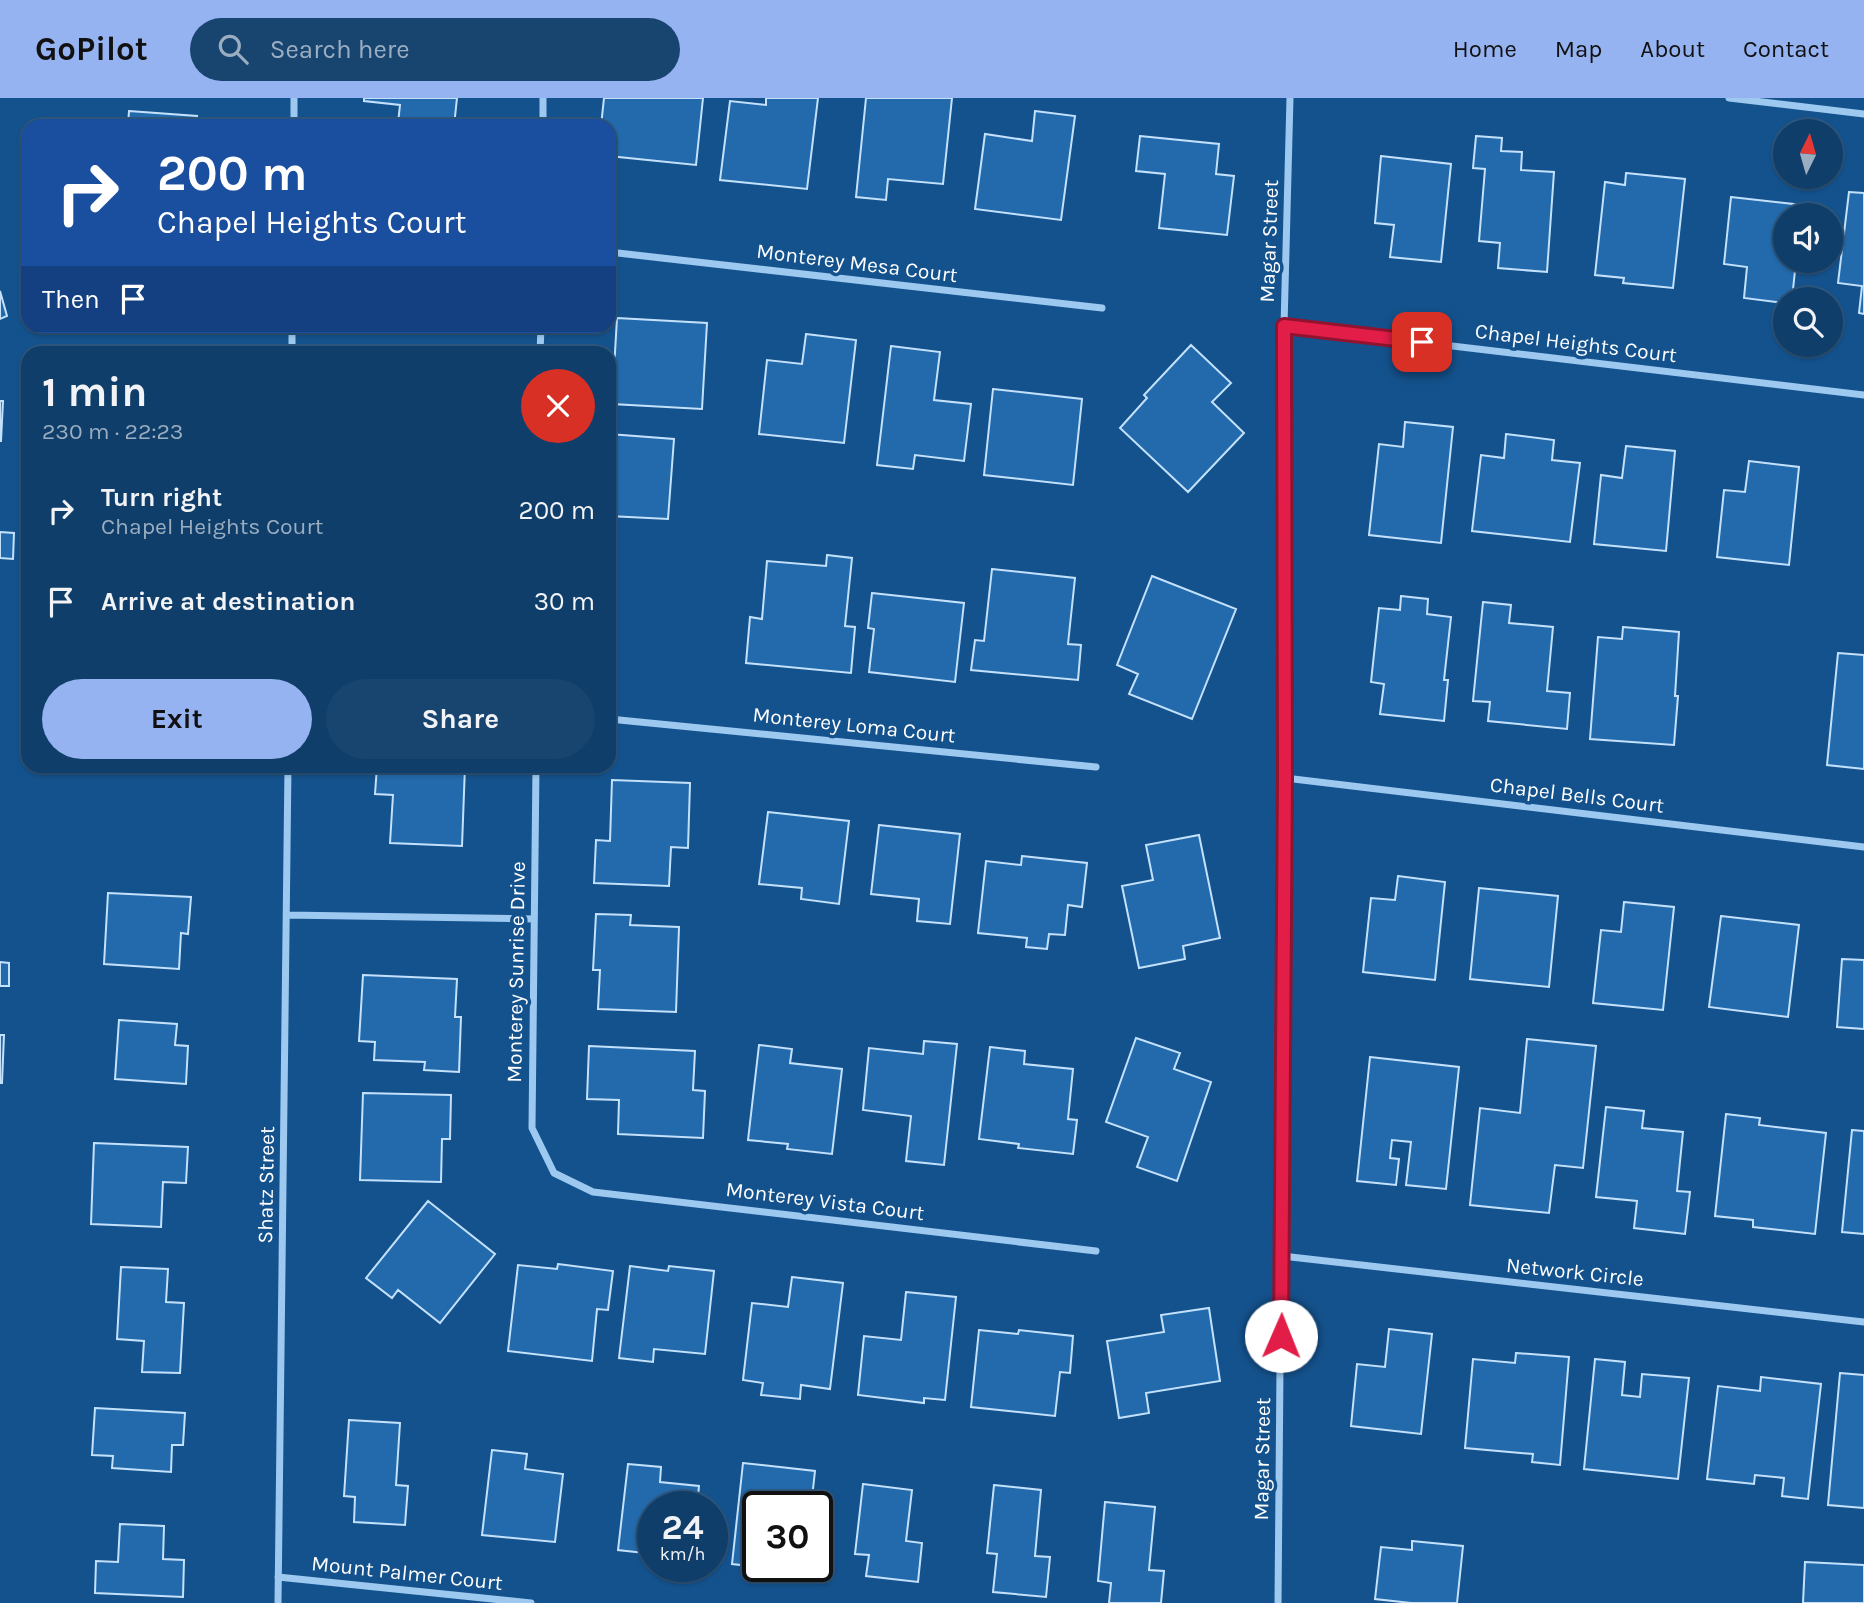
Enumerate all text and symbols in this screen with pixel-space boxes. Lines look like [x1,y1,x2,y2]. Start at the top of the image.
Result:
search box [190,18,680,81]
text: GoPilot [35,30,148,68]
icon: search [214,30,252,68]
text: Search here [270,34,410,65]
text: Home [1453,35,1517,63]
text: Map [1555,35,1602,63]
text: About [1640,35,1705,63]
text: Contact [1743,35,1829,63]
north arrow [1773,119,1843,189]
map controls [1773,119,1843,357]
text: 200 m [157,145,308,202]
icon: right [42,147,133,238]
street label: Magar Street [1255,179,1283,303]
button: sound [1773,203,1843,273]
text: Chapel Heights Court [157,204,467,241]
street label: Monterey Mesa Court [755,239,959,287]
icon: arrive [114,280,152,318]
text: Then [42,284,100,315]
button: search [1773,287,1843,357]
pin [1392,312,1452,372]
street label: Chapel Heights Court [1474,319,1678,367]
icon: arrive [1403,323,1441,361]
text: 1 min [42,367,147,417]
button: close [521,369,595,443]
text: 230 m · 22:23 [42,418,183,445]
text: Turn right [101,482,222,513]
icon: right [42,492,80,530]
text: 200 m [519,495,595,526]
text: Chapel Heights Court [101,513,323,540]
icon: arrive [42,583,80,621]
text: Arrive at destination [101,586,355,617]
text: 30 m [534,586,595,617]
button: Exit [42,679,312,759]
button: Share [326,679,595,759]
street label: Monterey Loma Court [751,702,957,748]
street label: Chapel Bells Court [1489,772,1666,818]
street label: Monterey Sunrise Drive [502,861,530,1083]
street label: Shatz Street [253,1126,279,1244]
street label: Monterey Vista Court [724,1177,926,1225]
street label: Network Circle [1505,1253,1645,1291]
position arrow [1244,1299,1318,1373]
street label: Magar Street [1249,1397,1275,1521]
speed limit sign: 30 [742,1491,833,1582]
text: 24 [662,1507,704,1548]
text: km/h [660,1543,705,1565]
street label: Mount Palmer Court [310,1551,504,1595]

